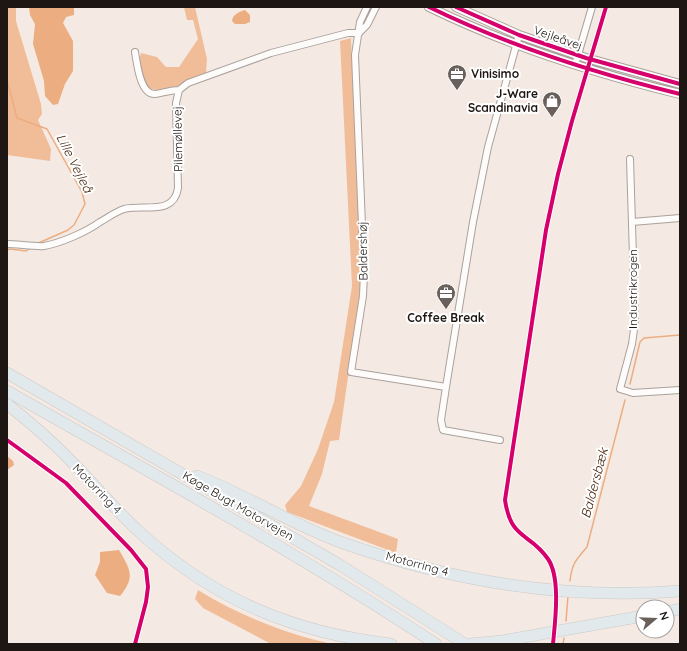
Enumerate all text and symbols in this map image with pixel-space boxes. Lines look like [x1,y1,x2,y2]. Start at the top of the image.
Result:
street label: Vejleåvej [532,22,585,53]
office icon: Vinisimo [446,63,468,91]
place label: Vinisimo [471,66,520,81]
place label: J-Ware Scandinavia [468,86,538,115]
shop icon: J-Ware Scandinavia [541,90,563,118]
street label: Pilemøllevej [169,106,186,172]
water label: Lille Vejleå [53,131,97,196]
street label: Baldershøj [354,221,371,281]
street label: Industrikrogen [625,249,640,329]
office icon: Coffee Break [435,282,457,310]
place label: Coffee Break [407,310,485,325]
water label: Baldersbæk [577,445,611,520]
street label: Motorring 4 [70,460,125,517]
street label: Køge Bugt Motorvejen [180,468,296,543]
street label: Motorring 4 [384,548,450,579]
north arrow [635,599,675,639]
text: N [657,610,672,622]

